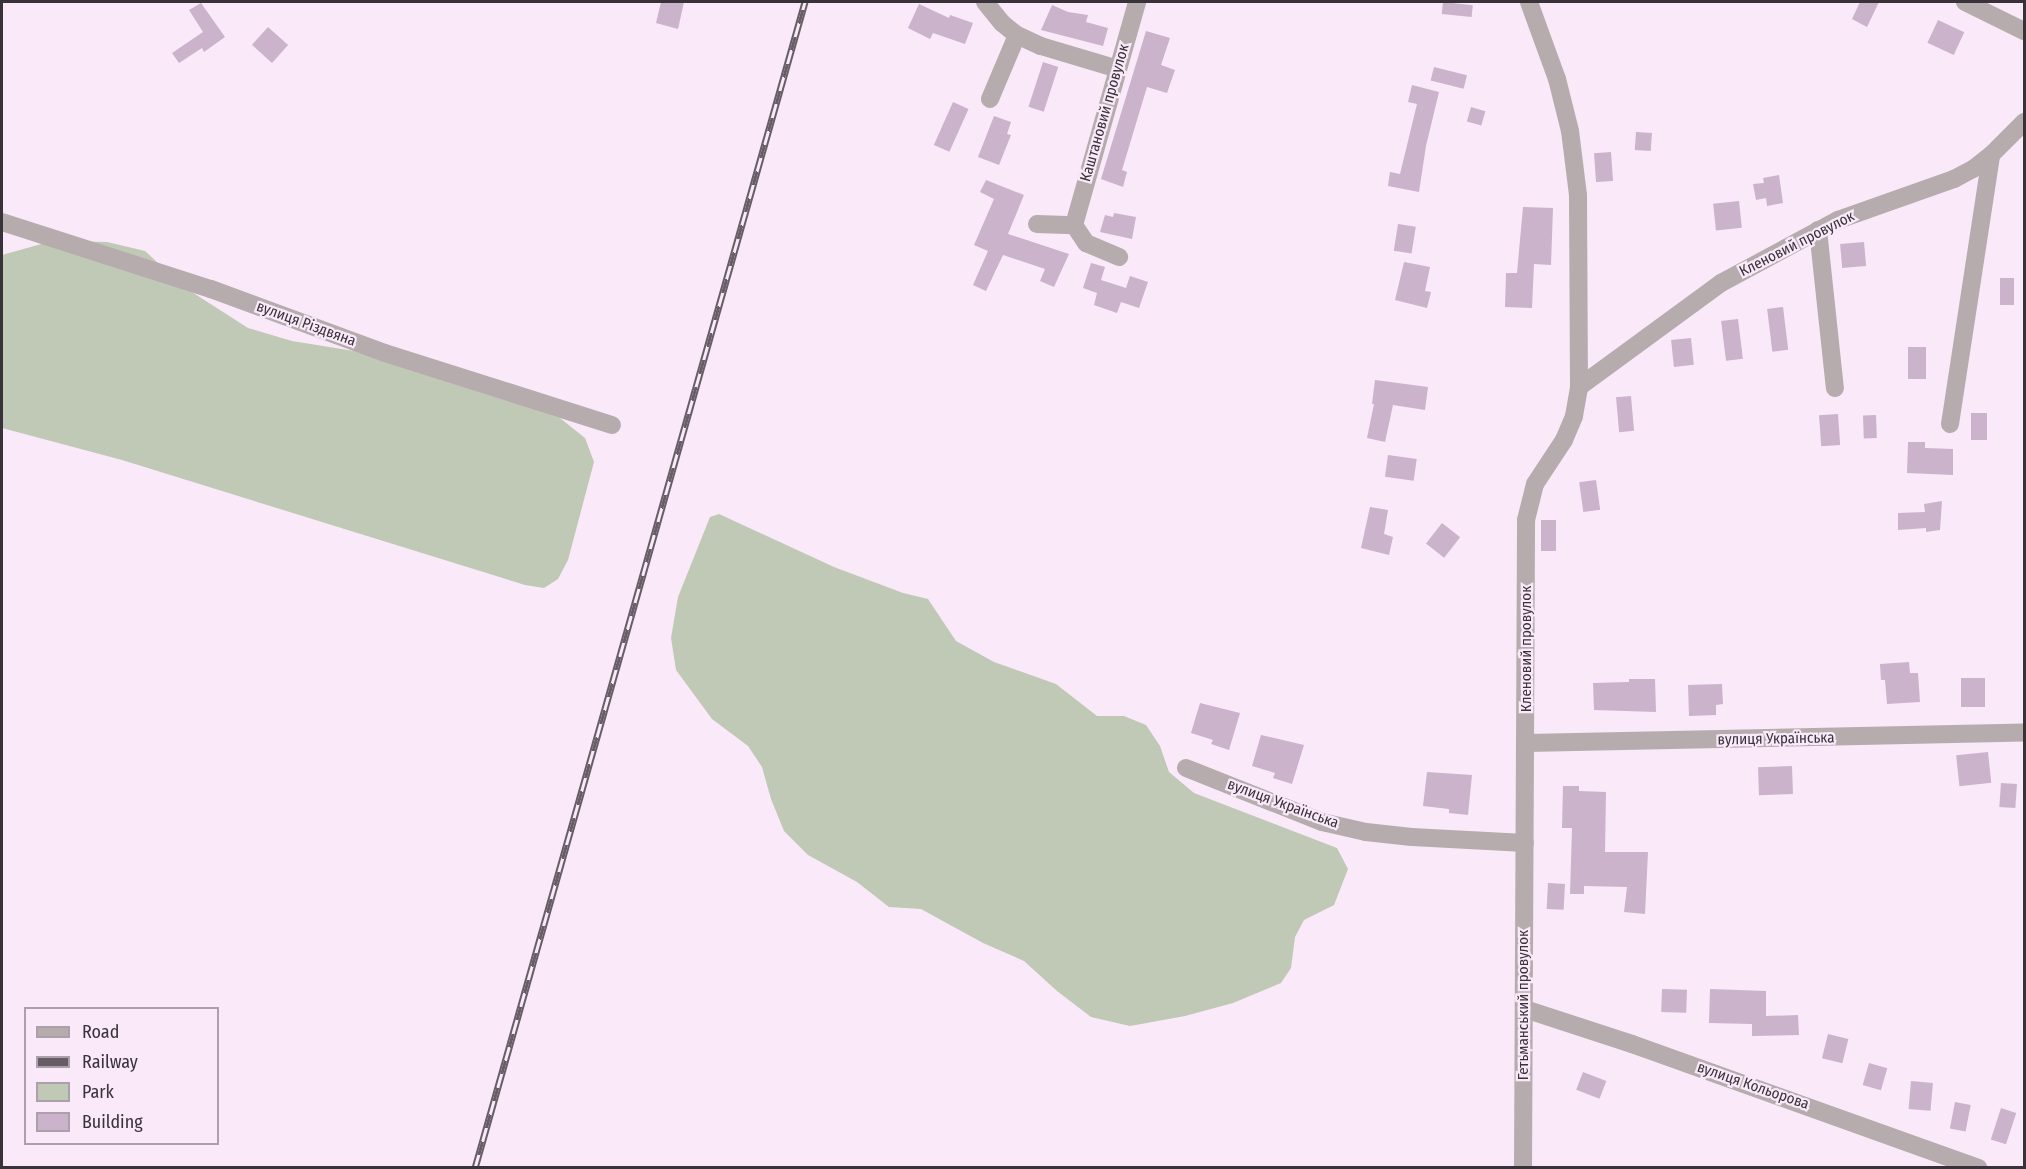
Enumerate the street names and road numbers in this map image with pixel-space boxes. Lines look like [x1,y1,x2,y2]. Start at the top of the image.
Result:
street label: Каштановий провулок [1077,42,1133,184]
street label: Кленовий провулок [1737,207,1857,281]
street label: вулиця Різдвяна [254,298,358,350]
street label: Кленовий провулок [1518,586,1536,712]
street label: вулиця Українська [1717,729,1835,749]
street label: вулиця Українська [1225,776,1341,832]
street label: Гетьманський провулок [1515,930,1533,1080]
street label: вулиця Кольорова [1695,1058,1811,1114]

